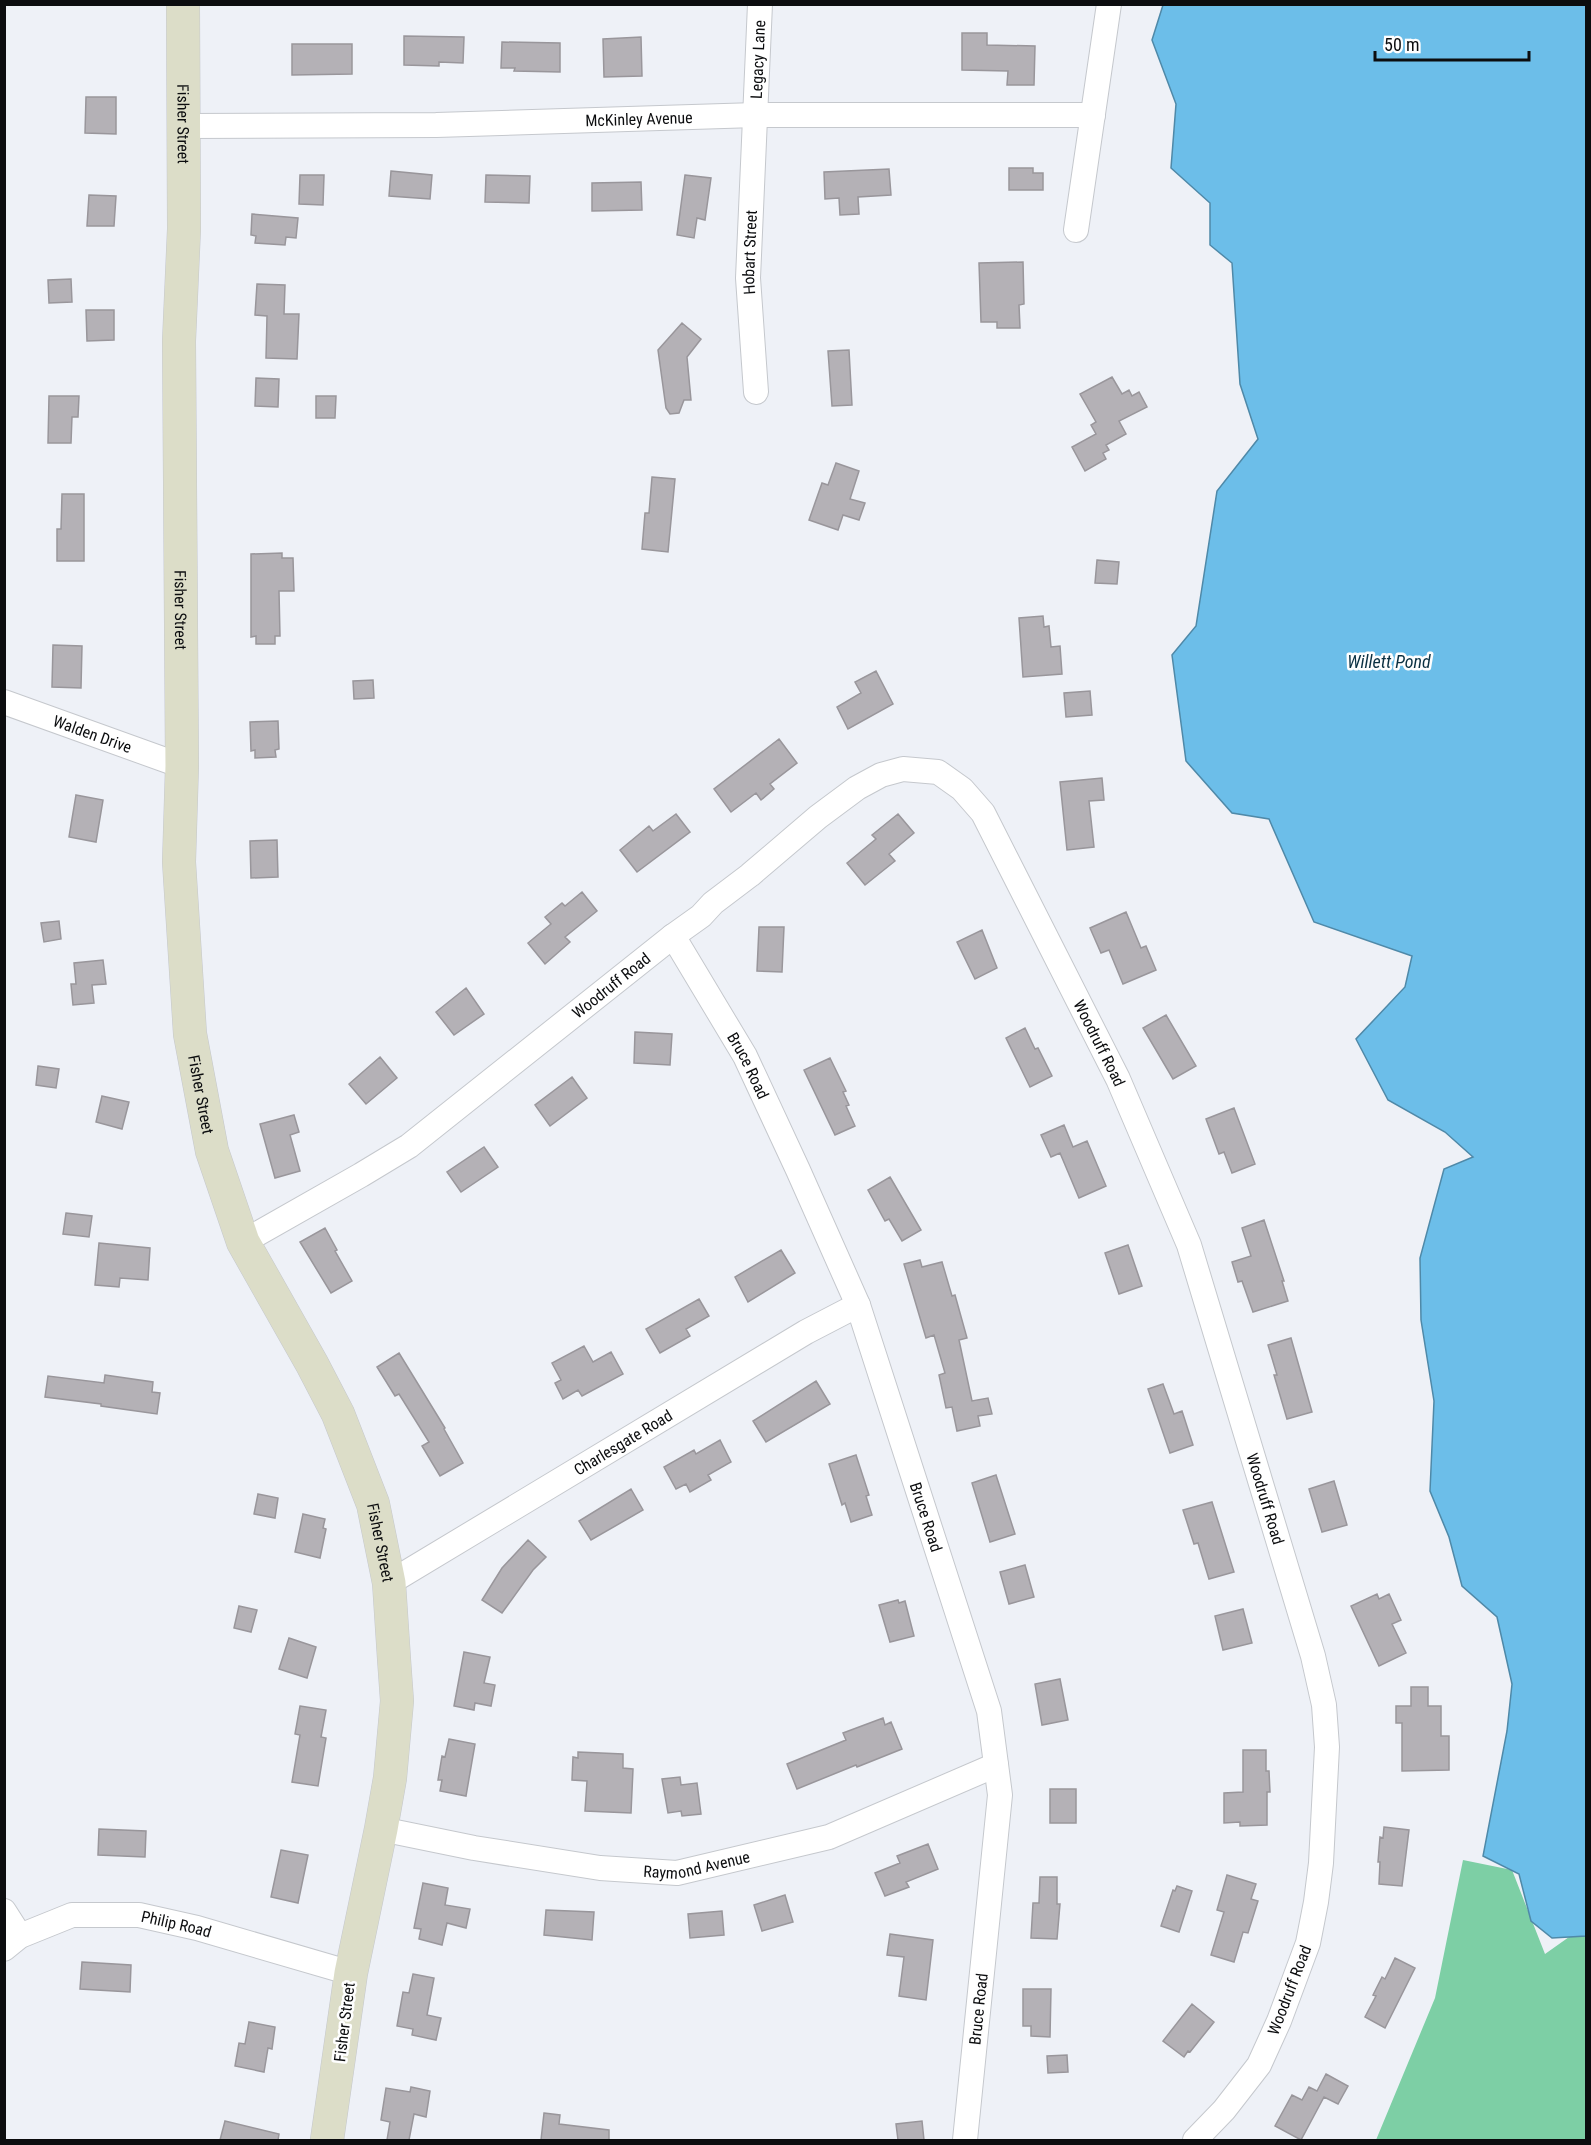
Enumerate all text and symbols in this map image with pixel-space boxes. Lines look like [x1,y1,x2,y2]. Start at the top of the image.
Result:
street label: Legacy Lane [747,20,769,99]
scale bar [1375,24,1530,62]
text: 50 m [1384,34,1419,55]
street label: Fisher Street [173,84,193,164]
street label: McKinley Avenue [585,108,693,130]
street label: Hobart Street [739,209,761,295]
street label: Fisher Street [171,570,190,650]
water label: Willett Pond [1347,651,1431,672]
street label: Walden Drive [50,711,134,757]
street label: Woodruff Road [569,949,654,1022]
street label: Woodruff Road [1069,997,1129,1089]
street label: Bruce Road [723,1029,773,1102]
street label: Fisher Street [184,1053,218,1136]
street label: Charlesgate Road [571,1406,676,1480]
street label: Woodruff Road [1242,1451,1288,1547]
street label: Bruce Road [906,1480,946,1554]
street label: Fisher Street [363,1501,398,1584]
street label: Raymond Avenue [643,1847,752,1883]
street label: Philip Road [139,1907,213,1942]
street label: Woodruff Road [1264,1943,1315,2038]
street label: Bruce Road [965,1972,992,2046]
street label: Fisher Street [330,1981,359,2063]

